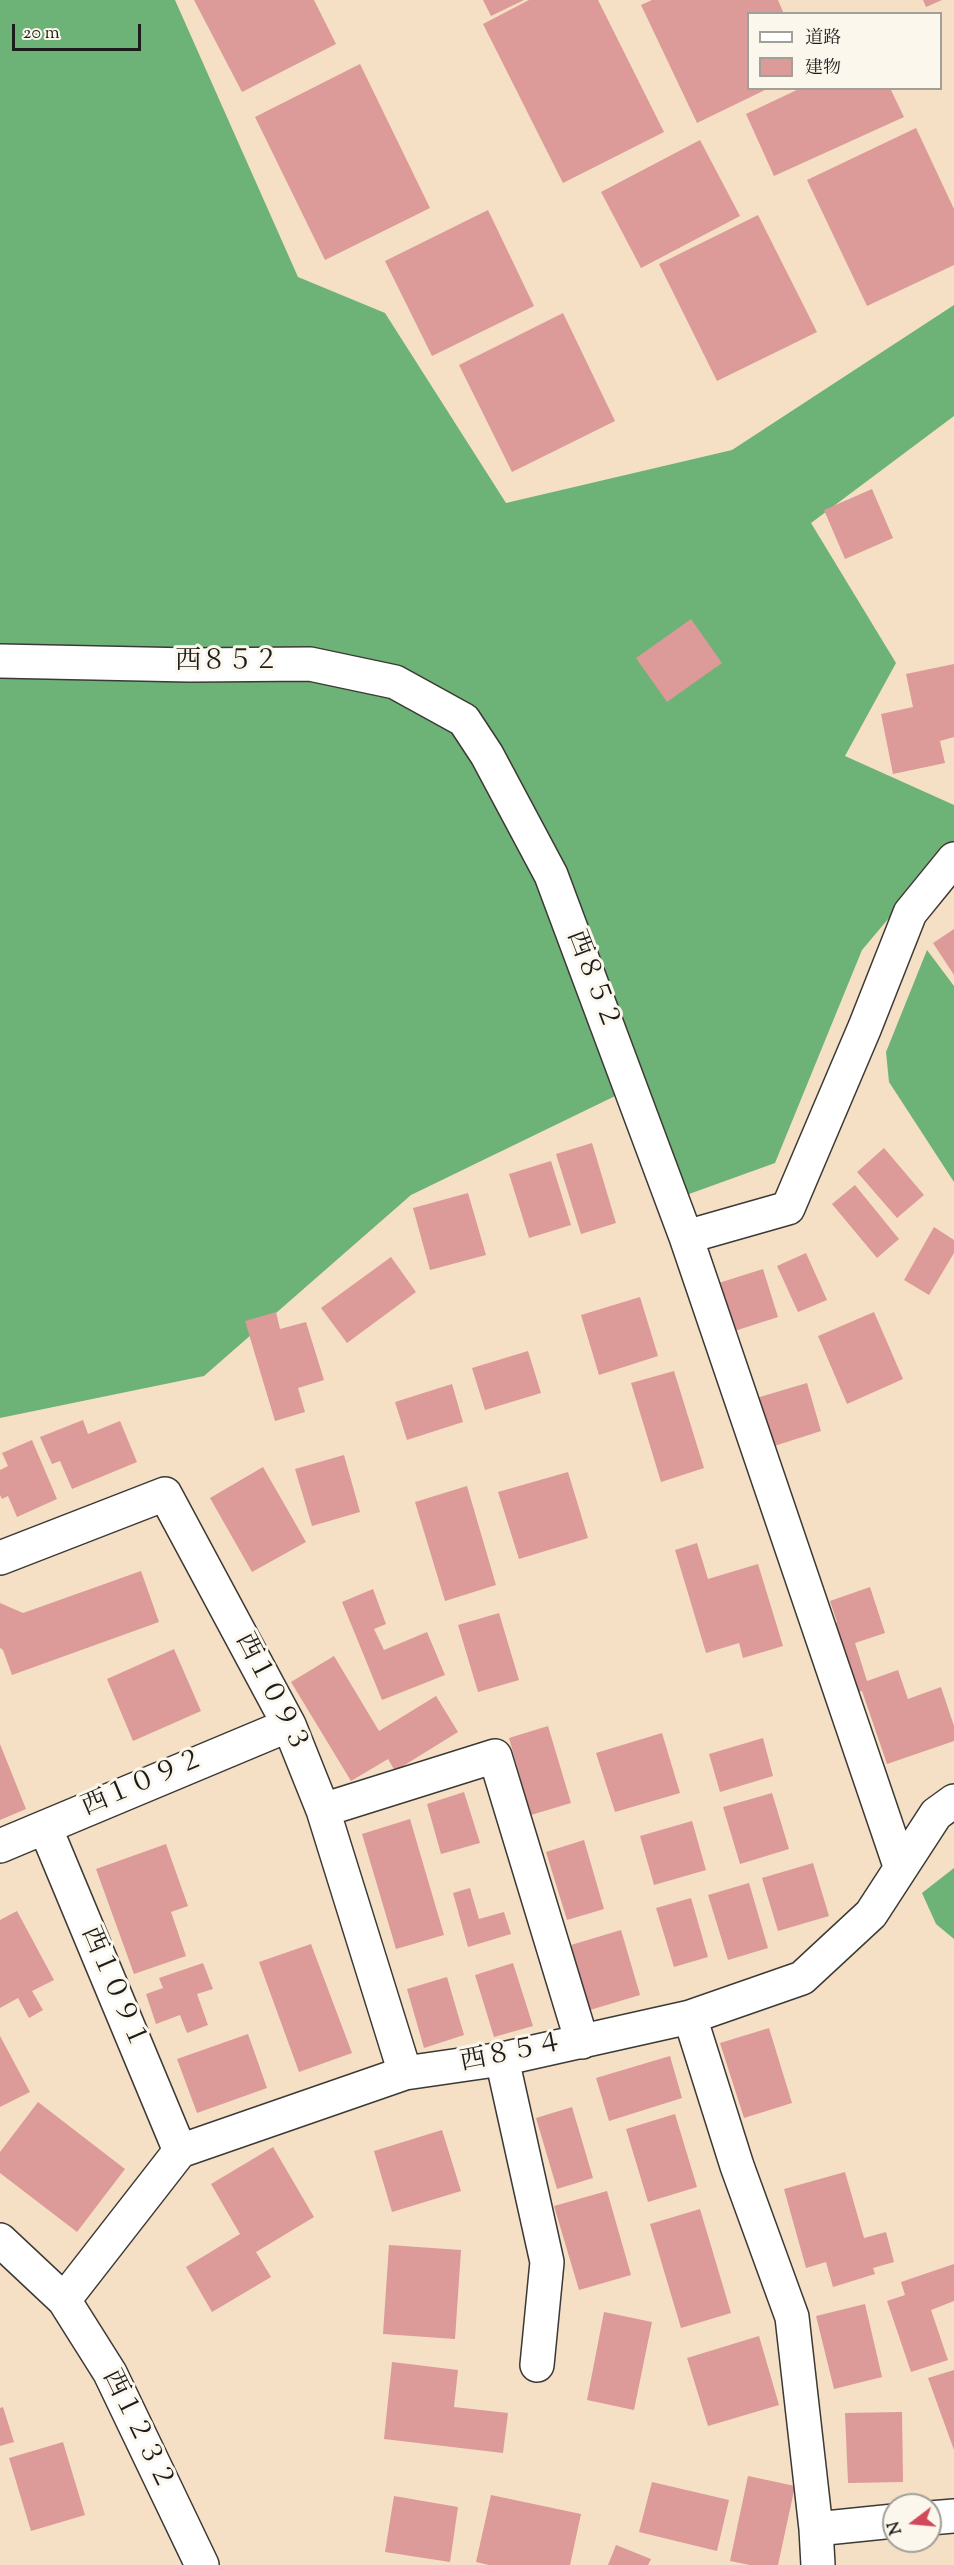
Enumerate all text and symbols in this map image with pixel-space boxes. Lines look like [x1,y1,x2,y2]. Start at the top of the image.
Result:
scale bar [15,12,144,50]
legend [747,12,942,90]
text: 20 m [23,21,60,47]
text: 道路 [805,26,841,52]
text: 建物 [805,56,841,82]
street label: 西８５２ [175,648,279,680]
street label: 西８５２ [558,927,624,1035]
street label: 西１０９３ [227,1629,313,1759]
street label: 西１０９２ [78,1745,210,1825]
street label: 西１０９１ [72,1923,152,2055]
street label: 西８５４ [458,2030,566,2080]
street label: 西１２３２ [93,2366,179,2496]
north arrow [882,2493,942,2553]
text: N [883,2518,909,2537]

